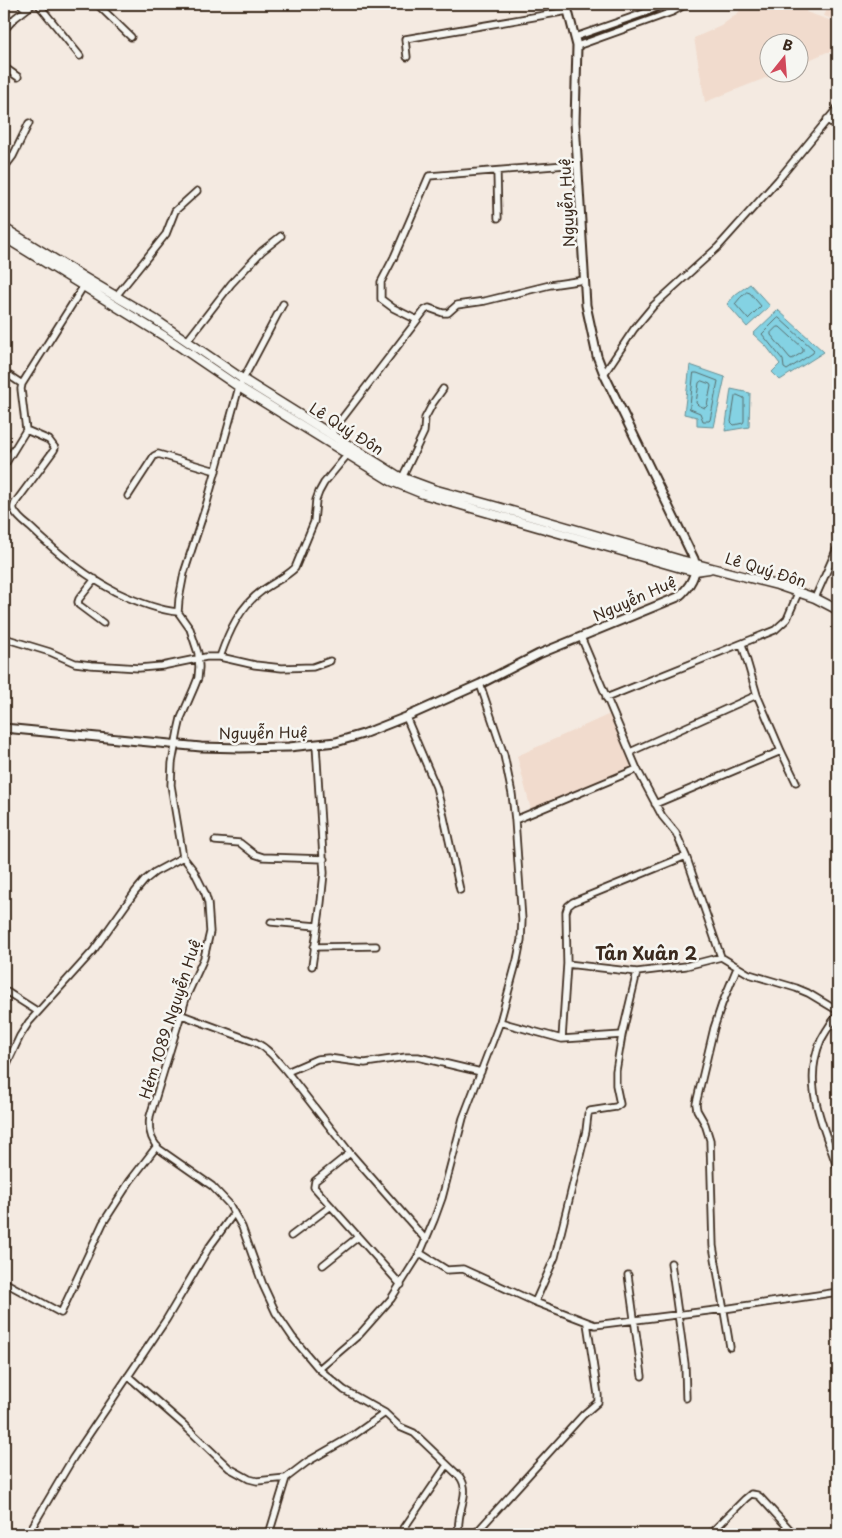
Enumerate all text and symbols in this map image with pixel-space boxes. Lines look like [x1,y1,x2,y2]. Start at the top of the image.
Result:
north arrow [760,32,810,82]
text: B [780,34,796,57]
street label: Nguyễn Huệ [552,158,580,248]
street label: Lê Quý Đôn [305,396,389,460]
street label: Lê Quý Đôn [723,546,809,592]
street label: Nguyễn Huệ [589,570,679,626]
street label: Nguyễn Huệ [219,720,307,744]
street label: Hẻm 1089 Nguyễn Huệ [132,936,206,1101]
district label: Tân Xuân 2 [595,939,697,966]

